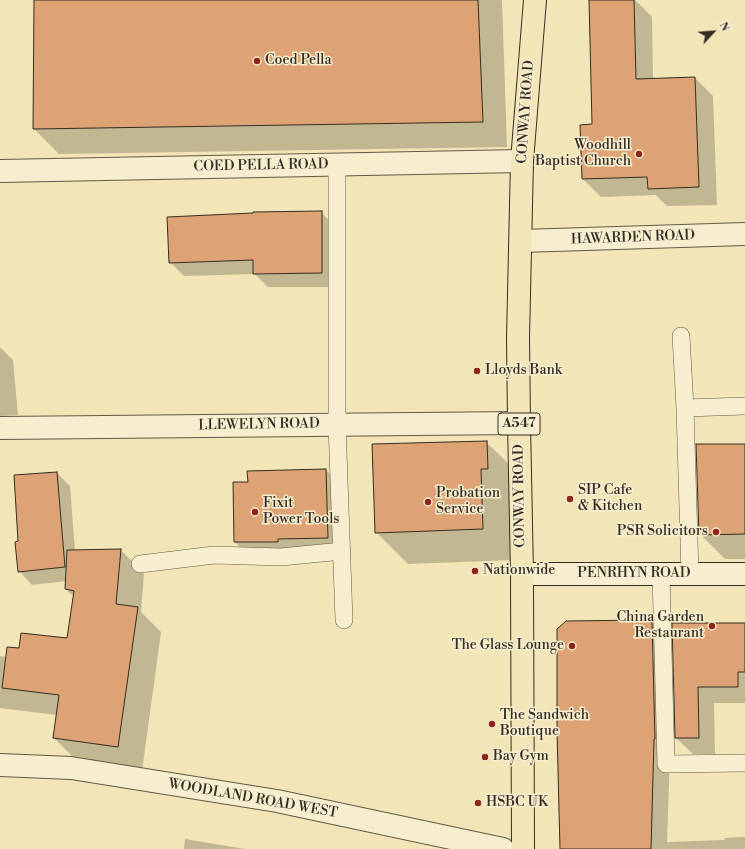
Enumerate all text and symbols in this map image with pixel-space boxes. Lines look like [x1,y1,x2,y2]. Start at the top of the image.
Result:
north arrow [693,12,733,52]
text: N [716,20,732,34]
place label: Coed Pella [265,53,332,69]
marker: Coed Pella [252,56,262,66]
street label: CONWAY ROAD [514,60,538,164]
place label: Woodhill Baptist Church [535,138,631,170]
marker: Woodhill Baptist Church [634,149,644,159]
street label: COED PELLA ROAD [193,156,329,176]
street label: HAWARDEN ROAD [571,227,695,249]
place label: Lloyds Bank [485,363,562,379]
marker: Lloyds Bank [472,366,482,376]
road number: A547 [498,413,540,435]
street label: LLEWELYN ROAD [198,416,320,434]
street label: CONWAY ROAD [511,444,529,548]
place label: SIP Cafe & Kitchen [578,483,642,516]
place label: Probation Service [436,486,500,518]
marker: SIP Cafe & Kitchen [565,494,575,504]
place label: Fixit Power Tools [263,496,339,528]
marker: Probation Service [423,497,433,507]
marker: Fixit Power Tools [250,507,260,517]
place label: PSR Solicitors [617,524,708,540]
marker: PSR Solicitors [711,527,721,537]
place label: Nationwide [483,563,555,579]
marker: Nationwide [470,566,480,576]
street label: PENRHYN ROAD [577,566,691,582]
place label: China Garden Restaurant [616,610,704,642]
marker: China Garden Restaurant [707,621,717,631]
place label: The Glass Lounge [452,638,564,654]
marker: The Glass Lounge [567,641,577,651]
place label: The Sandwich Boutique [500,708,589,740]
marker: The Sandwich Boutique [487,719,497,729]
place label: Bay Gym [493,749,549,765]
marker: Bay Gym [480,752,490,762]
street label: WOODLAND ROAD WEST [167,776,339,822]
place label: HSBC UK [486,795,548,811]
marker: HSBC UK [473,798,483,808]

